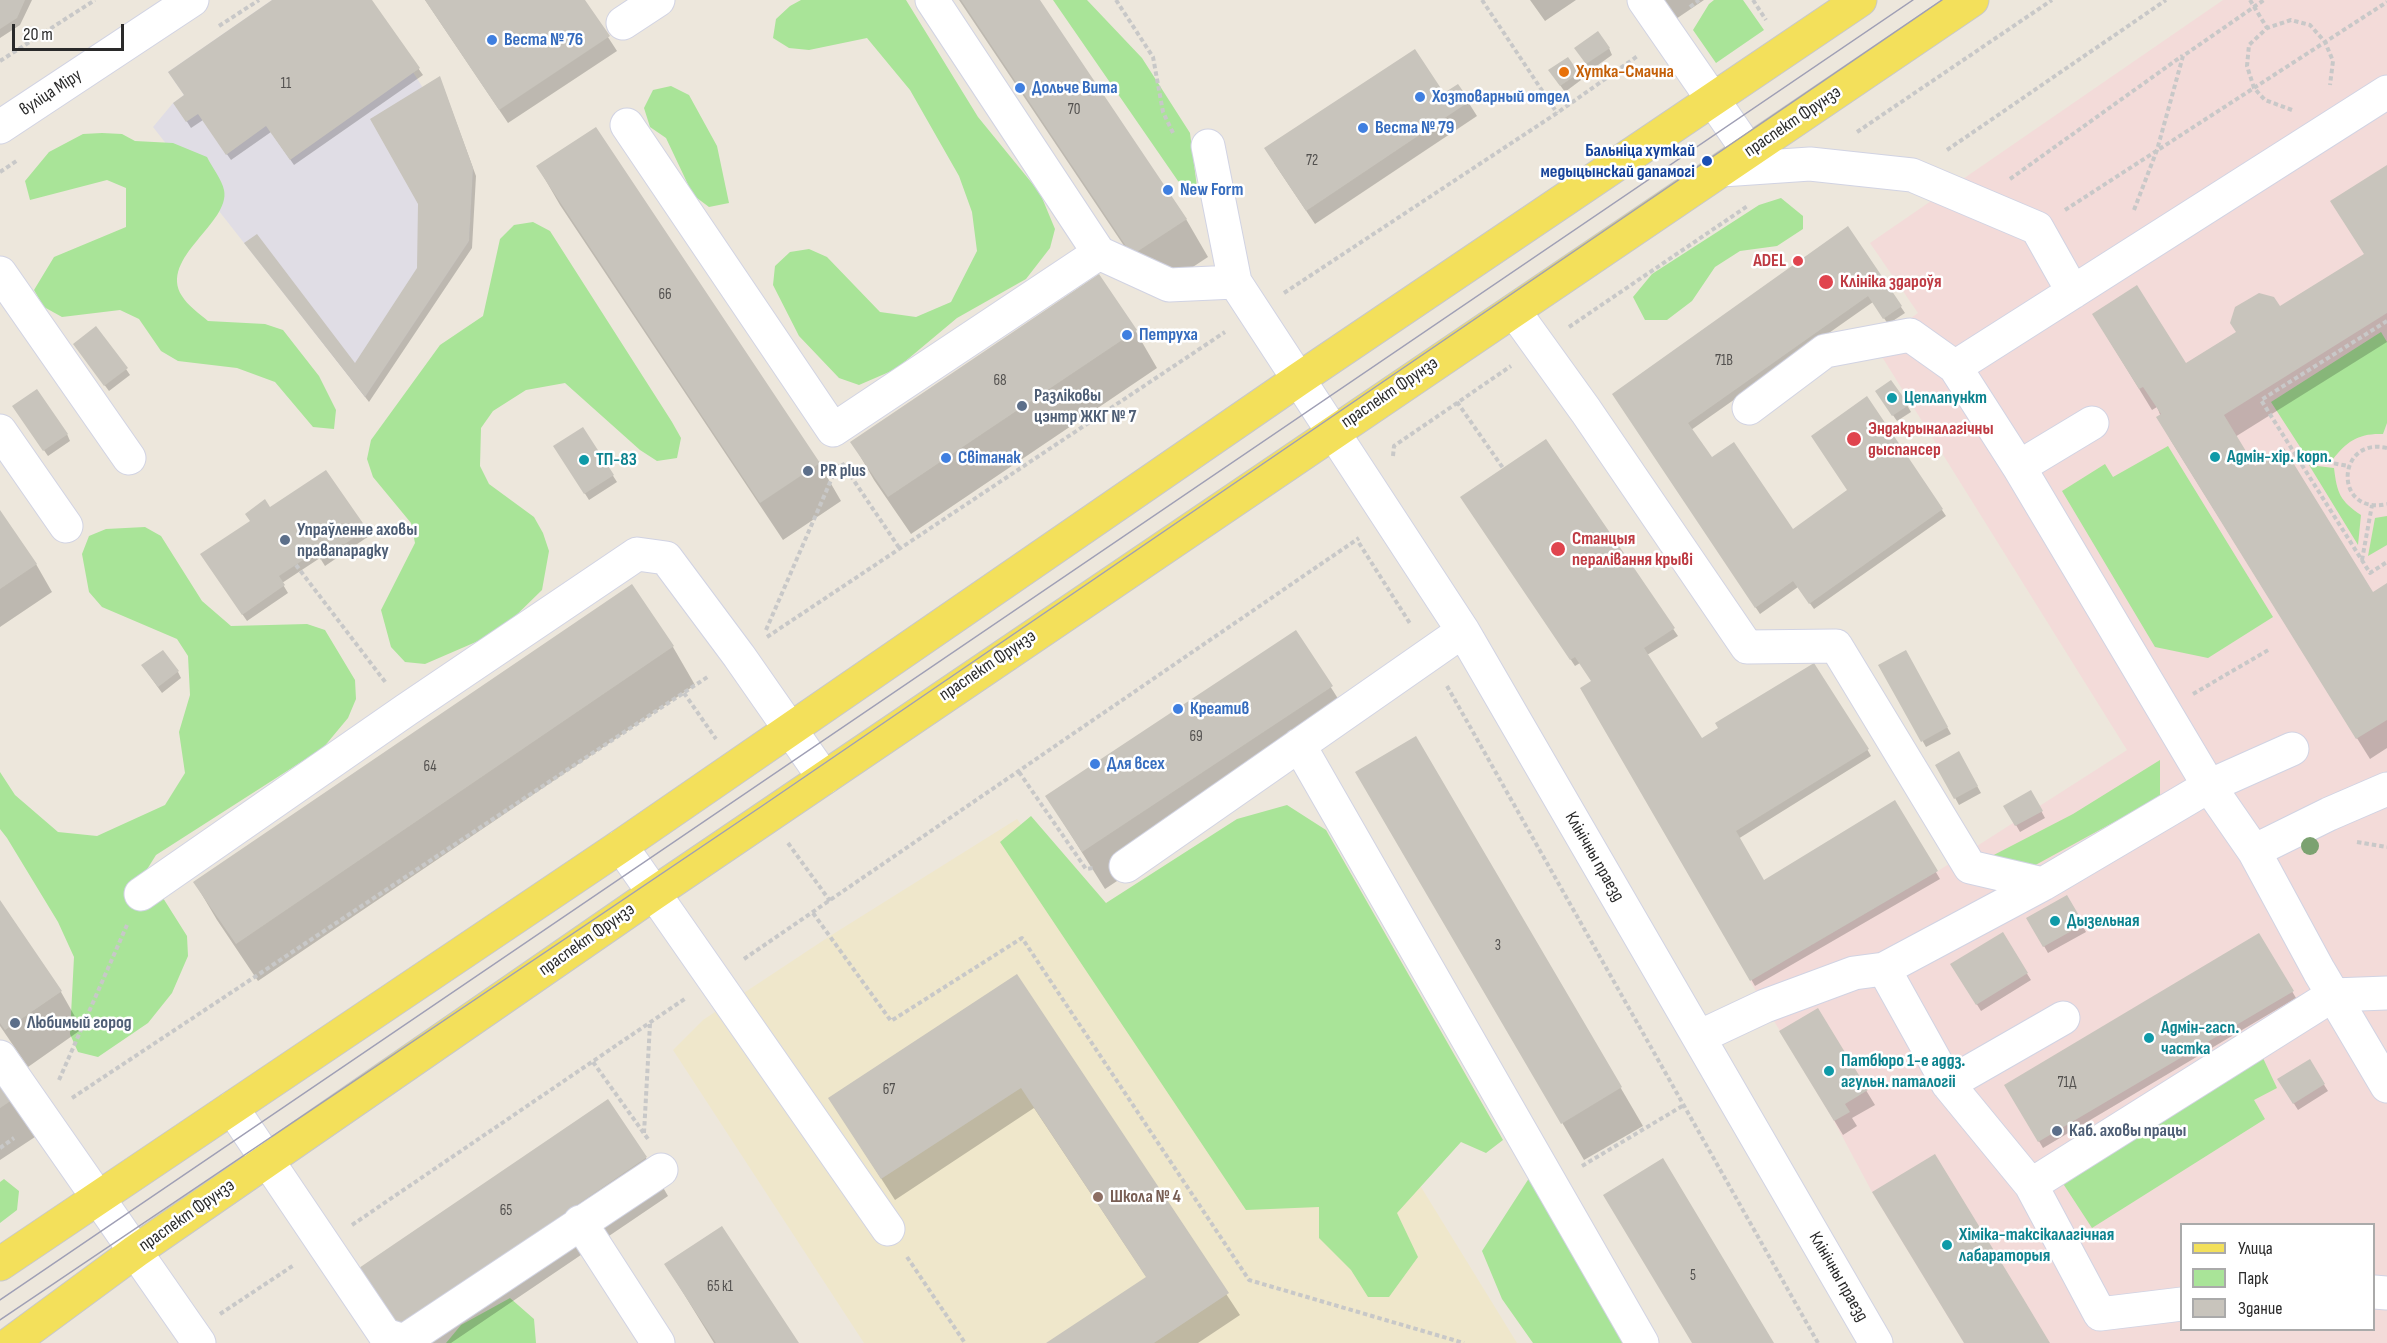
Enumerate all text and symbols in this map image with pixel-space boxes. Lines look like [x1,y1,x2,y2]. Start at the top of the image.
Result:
scale bar [15,12,128,50]
text: 20 m [23,24,53,45]
place label: Веста № 76 [504,29,583,51]
marker: Веста № 76 [485,33,499,47]
place label: Хутка-Смачна [1576,61,1674,83]
street label: вуліца Міру [16,65,86,121]
marker: Хутка-Смачна [1557,65,1571,79]
house number: 11 [281,75,291,93]
place label: Дольче Вита [1032,77,1118,99]
marker: Дольче Вита [1013,81,1027,95]
street label: праспект Фрунзэ [1740,82,1846,162]
place label: Хозтоварный отдел [1432,86,1569,108]
marker: Хозтоварный отдел [1413,90,1427,104]
house number: 70 [1068,101,1080,119]
place label: Веста № 79 [1375,117,1454,139]
marker: Веста № 79 [1356,121,1370,135]
place label: Бальніца хуткай медыцынскай дапамогі [1541,140,1695,182]
house number: 72 [1306,152,1318,170]
marker: Бальніца хуткай медыцынскай дапамогі [1700,154,1714,168]
place label: New Form [1180,179,1243,201]
marker: New Form [1161,183,1175,197]
place label: ADEL [1753,250,1786,272]
marker: ADEL [1791,254,1805,268]
place label: Клініка здароўя [1840,271,1942,293]
marker: Клініка здароўя [1817,273,1835,291]
house number: 66 [658,286,672,304]
place label: Петруха [1139,324,1198,346]
marker: Петруха [1120,328,1134,342]
house number: 71В [1715,352,1733,370]
street label: праспект Фрунзэ [1337,353,1443,433]
house number: 68 [993,372,1007,390]
place label: Разліковы цэнтр ЖКГ № 7 [1034,385,1136,428]
place label: Цеплапункт [1904,387,1987,409]
marker: Цеплапункт [1885,391,1899,405]
marker: Разліковы цэнтр ЖКГ № 7 [1015,399,1029,413]
place label: Эндакрыналагічны дыспансер [1868,418,1994,460]
marker: Эндакрыналагічны дыспансер [1845,430,1863,448]
place label: Адмін-хір. корп. [2227,446,2332,468]
place label: Світанак [958,447,1021,469]
place label: ТП-83 [596,449,637,471]
marker: Адмін-хір. корп. [2208,450,2222,464]
marker: Світанак [939,451,953,465]
marker: ТП-83 [577,453,591,467]
place label: PR plus [820,460,866,482]
marker: PR plus [801,464,815,478]
place label: Упраўленне аховы правапарадку [297,519,417,562]
place label: Станцыя пералівання крыві [1572,528,1693,570]
marker: Упраўленне аховы правапарадку [278,533,292,547]
marker: Станцыя пералівання крыві [1549,540,1567,558]
street label: праспект Фрунзэ [935,626,1041,706]
place label: Креатив [1190,698,1249,720]
marker: Креатив [1171,702,1185,716]
house number: 69 [1189,728,1203,746]
place label: Для всех [1107,753,1165,775]
marker: Для всех [1088,757,1102,771]
house number: 64 [423,758,437,776]
street label: Клінічны праезд [1560,808,1628,906]
street label: праспект Фрунзэ [535,899,639,981]
place label: Дызельная [2067,910,2139,932]
marker: Дызельная [2048,914,2062,928]
house number: 3 [1495,937,1501,955]
place label: Любимый город [27,1012,132,1034]
marker: Любимый город [8,1016,22,1030]
place label: Адмін-гасп. частка [2161,1017,2239,1060]
marker: Адмін-гасп. частка [2142,1031,2156,1045]
place label: Патбюро 1-е аддз. агульн. паталогіі [1841,1050,1965,1092]
marker: Патбюро 1-е аддз. агульн. паталогіі [1822,1064,1836,1078]
house number: 71Д [2058,1074,2076,1092]
house number: 67 [883,1081,895,1099]
place label: Каб. аховы працы [2069,1120,2186,1142]
marker: Каб. аховы працы [2050,1124,2064,1138]
street label: праспект Фрунзэ [135,1175,239,1257]
place label: Школа № 4 [1110,1186,1181,1208]
marker: Школа № 4 [1091,1190,1105,1204]
house number: 65 [500,1202,512,1220]
legend [2180,1223,2375,1331]
place label: Хіміка-таксікалагічная лабараторыя [1959,1224,2114,1266]
street label: Клінічны праезд [1804,1228,1872,1326]
marker: Хіміка-таксікалагічная лабараторыя [1940,1238,1954,1252]
text: Улица [2238,1238,2273,1259]
house number: 5 [1690,1267,1696,1285]
text: Парк [2238,1268,2268,1289]
house number: 65 к1 [707,1278,733,1296]
text: Здание [2238,1298,2283,1319]

